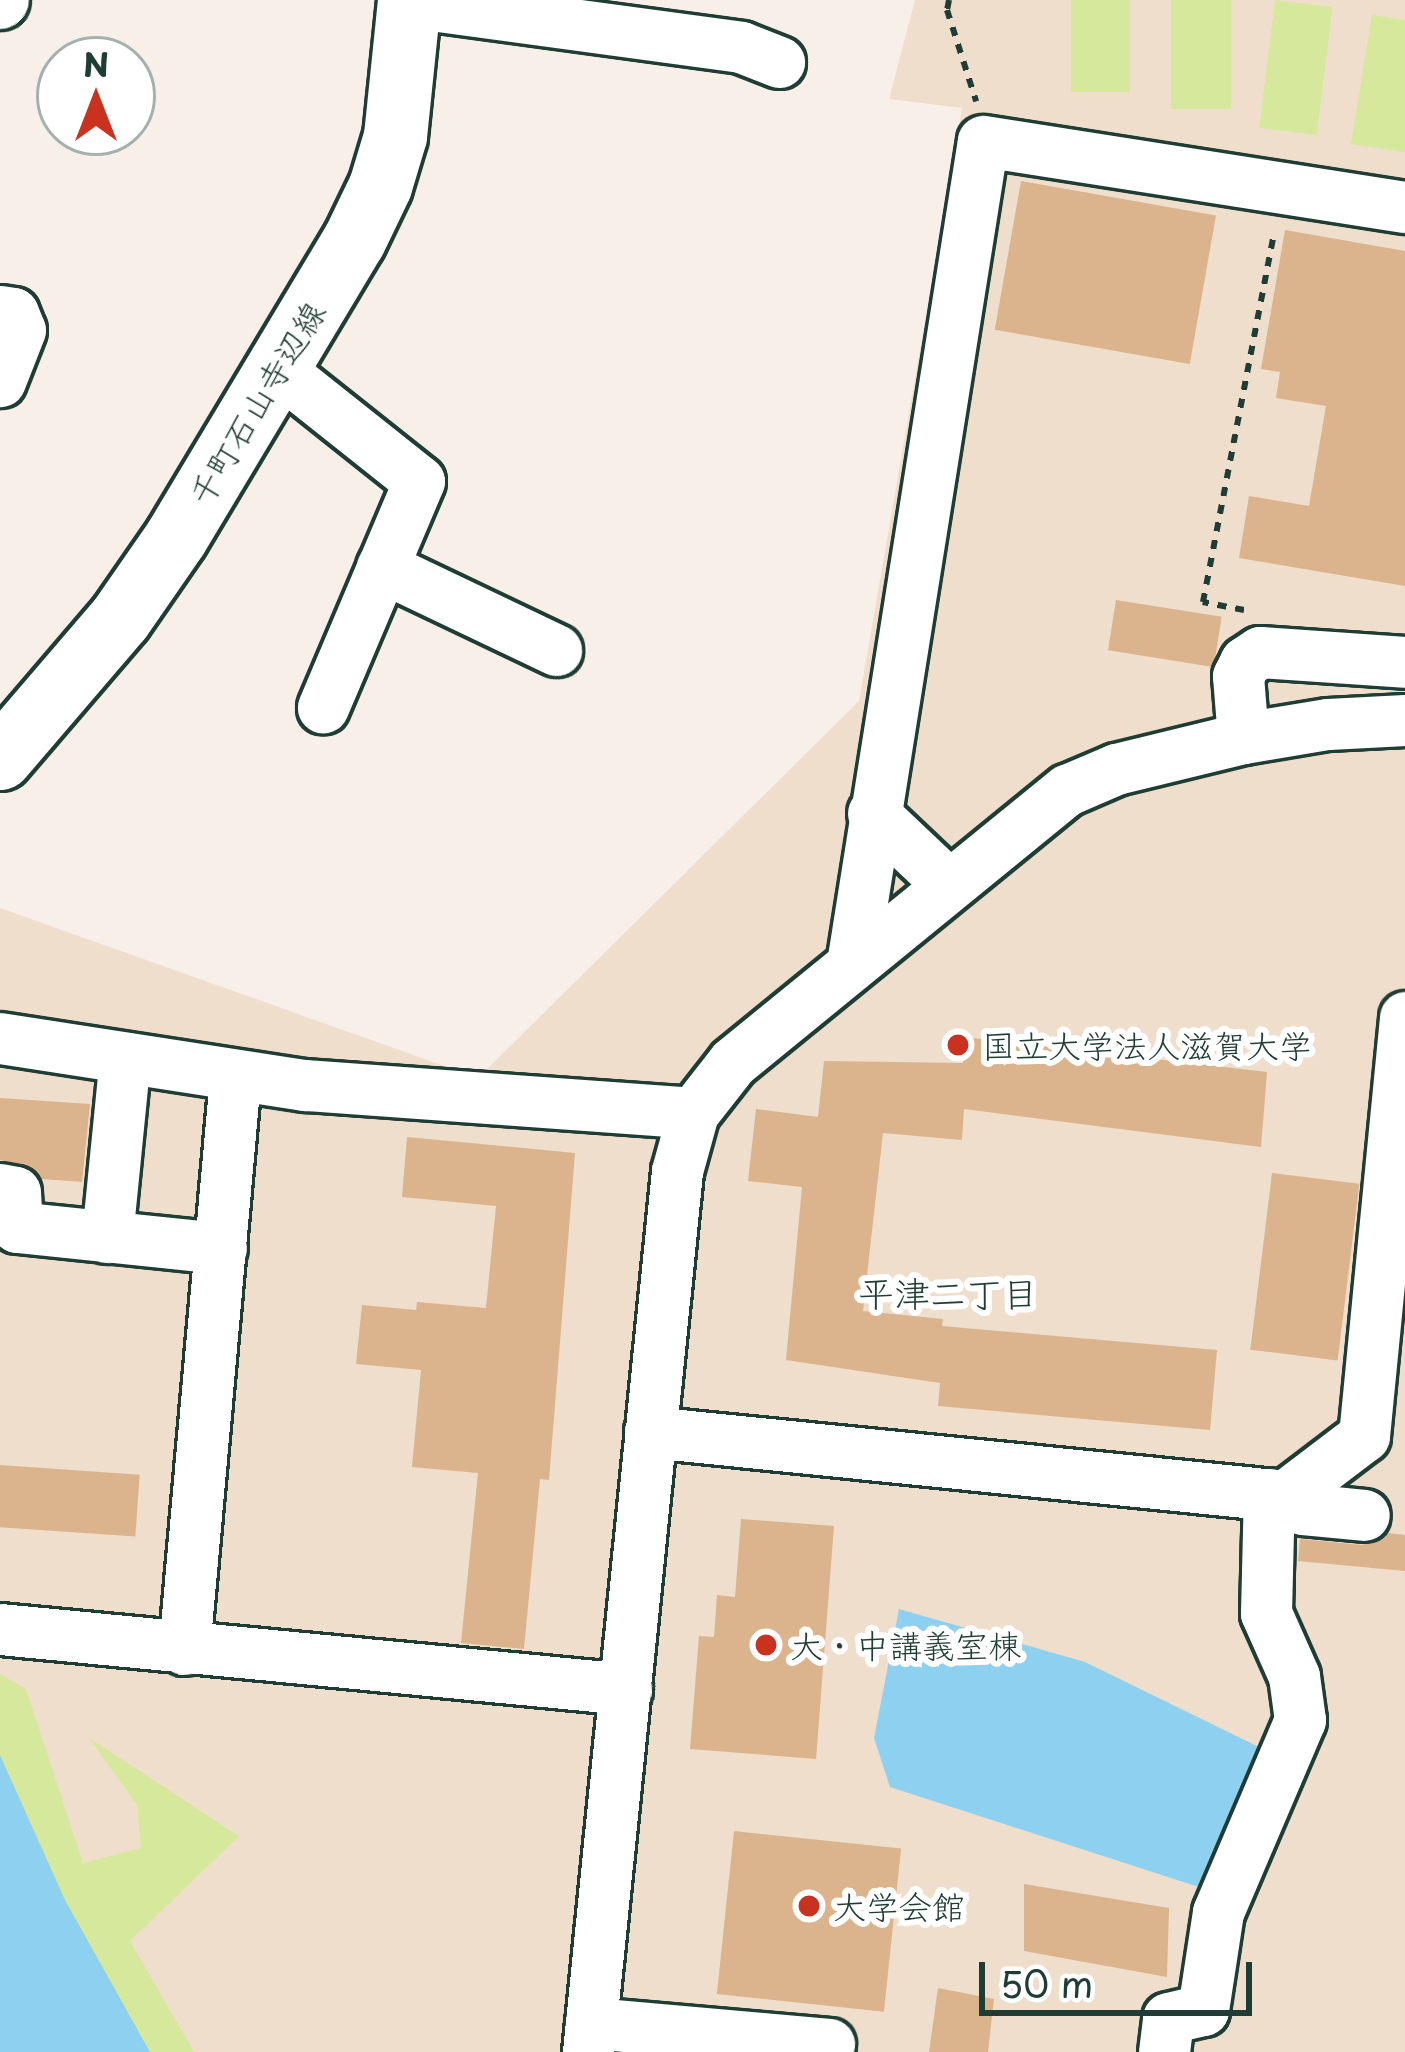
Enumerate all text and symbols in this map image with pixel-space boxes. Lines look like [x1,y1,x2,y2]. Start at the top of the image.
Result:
north arrow [36,36,156,156]
text: N [83,38,109,88]
street label: 千町石山寺辺線 [180,294,332,512]
place label: 国立大学法人滋賀大学 [982,1025,1312,1065]
marker: 国立大学法人滋賀大学 [945,1032,971,1058]
district label: 平津二丁目 [858,1271,1038,1315]
place label: 大・中講義室棟 [790,1625,1021,1665]
marker: 大・中講義室棟 [753,1632,779,1658]
place label: 大学会館 [833,1886,965,1926]
marker: 大学会館 [796,1893,822,1919]
scale bar [985,1938,1258,2012]
text: 50 m [1000,1956,1093,2010]

